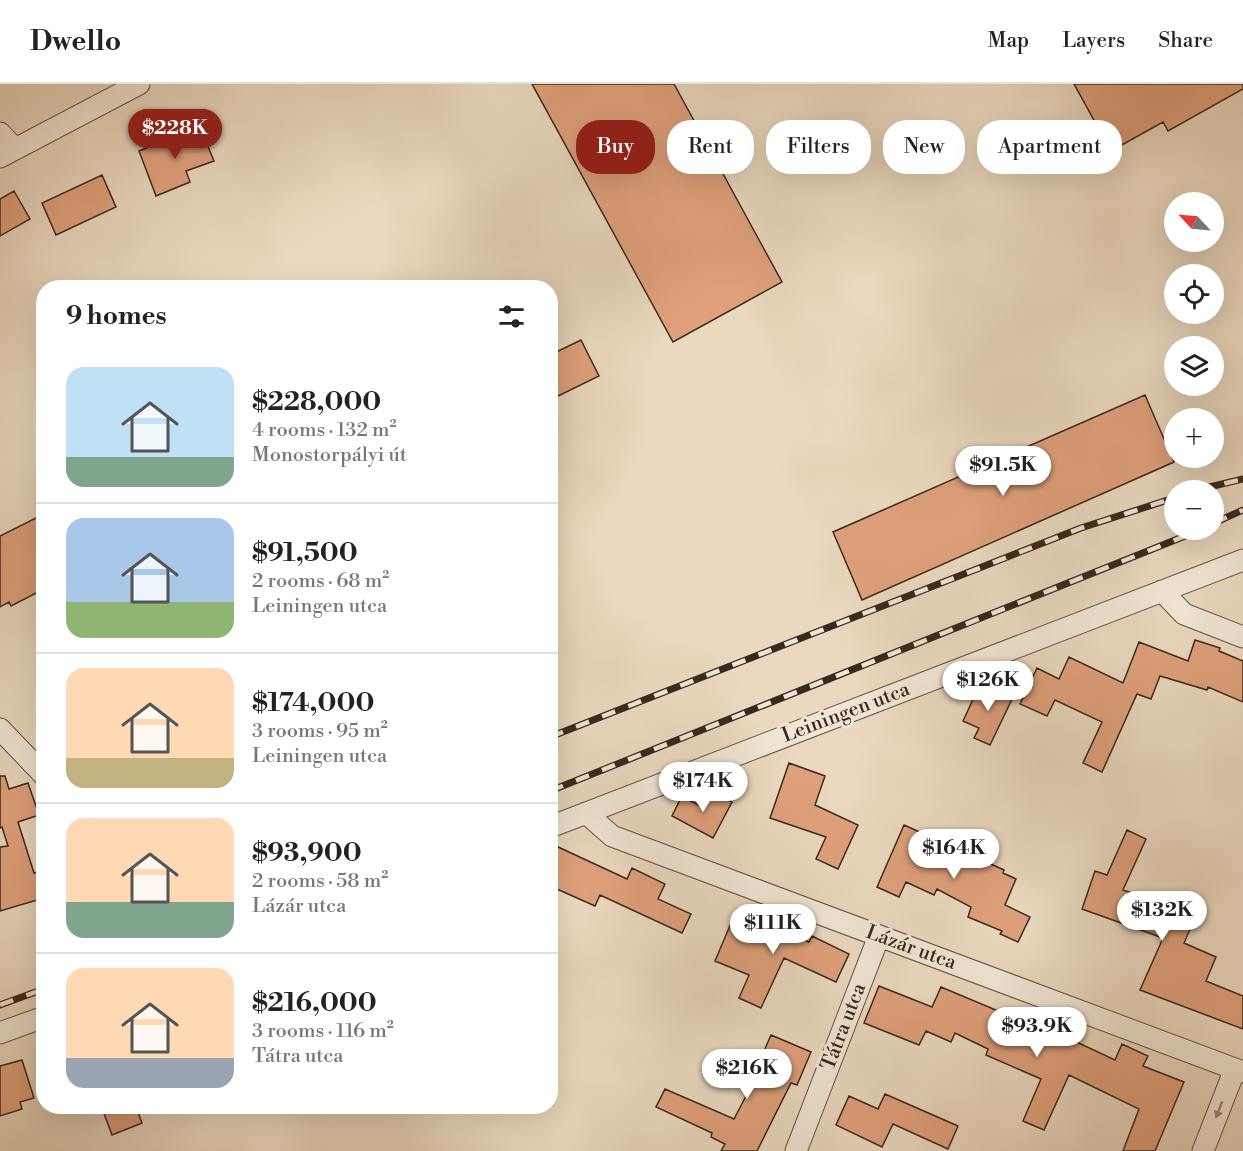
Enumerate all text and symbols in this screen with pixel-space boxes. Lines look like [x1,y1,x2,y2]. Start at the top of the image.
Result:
text: Dwello [30,24,121,59]
text: Map [988,28,1029,54]
text: Layers [1062,28,1125,54]
text: Share [1158,28,1213,54]
pin: $228K [133,109,217,160]
text: $228K [142,116,208,141]
chip: Buy [576,120,655,174]
chip: Rent [667,120,754,174]
chip: Filters [766,120,871,174]
chip: New [883,120,965,174]
chip: Apartment [977,120,1122,174]
north arrow [1164,192,1224,252]
map controls [1164,192,1224,540]
button: locate [1164,264,1224,324]
text: 9 homes [66,300,167,332]
icon: filters [495,300,528,333]
button: layers [1164,336,1224,396]
text: $228,000 [252,386,381,418]
icon: home [114,391,186,463]
button: + [1164,408,1224,468]
text: 4 rooms · 132 m² [252,418,396,443]
text: Monostorpályi út [252,443,407,468]
pin: $91.5K [954,446,1052,497]
text: $91.5K [969,453,1037,478]
button: − [1164,480,1224,540]
text: $91,500 [252,537,358,569]
icon: home [114,542,186,614]
text: 2 rooms · 68 m² [252,569,389,594]
text: Leiningen utca [252,594,387,619]
pin: $126K [946,661,1030,712]
text: $126K [956,668,1020,693]
street label: Leiningen utca [778,677,914,749]
text: $174,000 [252,687,374,719]
icon: home [114,692,186,764]
text: 3 rooms · 95 m² [252,719,388,744]
text: Leiningen utca [252,744,387,769]
pin: $174K [661,762,745,813]
text: $174K [673,769,733,794]
pin: $164K [912,829,996,880]
text: $164K [922,836,986,861]
text: $93,900 [252,837,362,869]
icon: home [114,842,186,914]
text: 2 rooms · 58 m² [252,869,388,894]
pin: $132K [1120,891,1204,942]
text: Lázár utca [252,894,346,919]
text: $132K [1131,898,1193,923]
pin: $111K [731,904,815,955]
text: $111K [744,911,802,936]
street label: Lázár utca [862,920,960,976]
street label: Tátra utca [816,979,872,1074]
text: $216,000 [252,987,377,1019]
icon: home [114,992,186,1064]
pin: $93.9K [988,1007,1086,1058]
text: $93.9K [1002,1014,1072,1039]
text: 3 rooms · 116 m² [252,1019,394,1044]
text: Tátra utca [252,1044,343,1069]
pin: $216K [705,1049,789,1100]
text: $216K [716,1056,778,1081]
one-way arrow [1214,1101,1223,1119]

